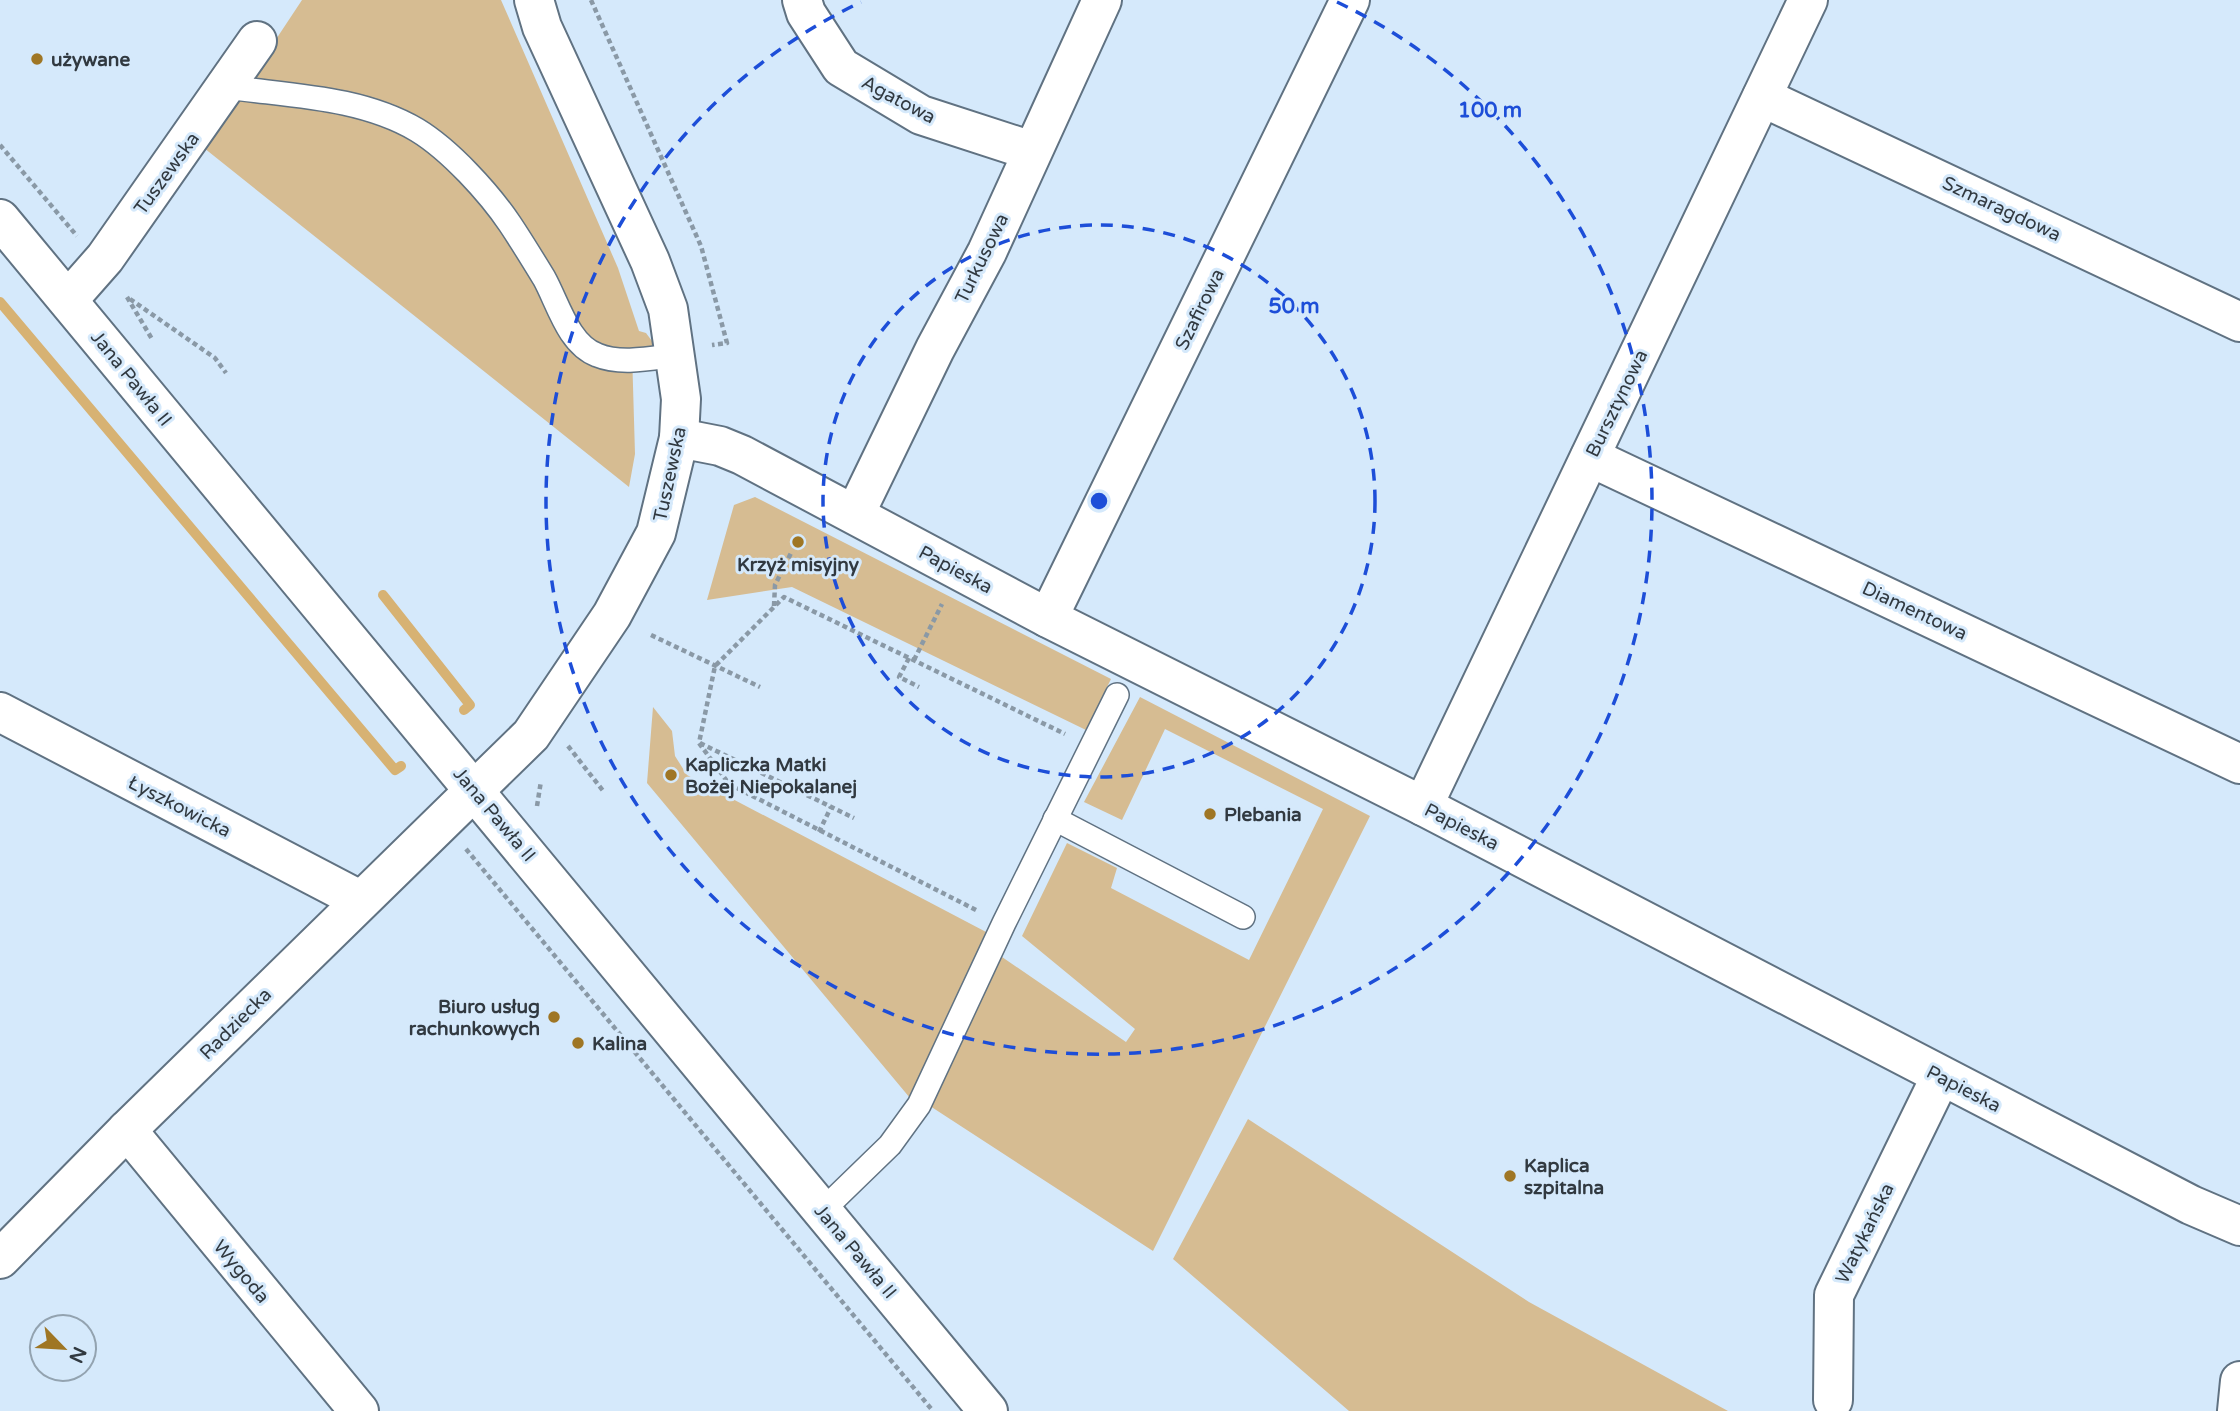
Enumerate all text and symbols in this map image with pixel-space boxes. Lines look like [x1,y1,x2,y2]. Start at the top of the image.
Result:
place label: używane [51,49,130,72]
marker: używane [29,51,45,67]
street label: Agatowa [858,71,939,129]
text: 100 m [1458,98,1522,123]
street label: Tuszewska [130,128,204,219]
street label: Szmaragdowa [1939,172,2064,246]
street label: Turkusowa [951,210,1013,307]
street label: Szafirowa [1171,265,1229,354]
text: 50 m [1268,294,1320,319]
street label: Jana Pawła II [86,327,176,431]
street label: Bursztynowa [1581,346,1652,461]
street label: Tuszewska [649,425,691,524]
centre of rings [1087,489,1111,513]
marker: Krzyż misyjny [790,534,806,550]
street label: Papieska [915,541,996,598]
place label: Krzyż misyjny [737,554,860,577]
street label: Diamentowa [1859,577,1971,645]
place label: Kapliczka Matki Bożej Niepokalanej [685,754,857,799]
street label: Jana Pawła II [449,763,540,866]
marker: Kapliczka Matki Bożej Niepokalanej [663,767,679,783]
street label: Łyszkowicka [125,772,235,842]
street label: Papieska [1421,799,1502,855]
place label: Plebania [1224,804,1302,826]
marker: Plebania [1202,806,1218,822]
street label: Radziecka [195,983,276,1064]
place label: Biuro usług rachunkowych [409,996,540,1041]
marker: Biuro usług rachunkowych [546,1009,562,1025]
place label: Kalina [592,1033,647,1055]
marker: Kalina [570,1035,586,1051]
street label: Papieska [1923,1061,2004,1117]
place label: Kaplica szpitalna [1524,1155,1604,1200]
marker: Kaplica szpitalna [1502,1168,1518,1184]
street label: Watykańska [1831,1180,1899,1287]
street label: Jana Pawła II [810,1200,901,1303]
street label: Wygoda [209,1236,274,1308]
north arrow [28,1313,98,1383]
text: N [64,1343,91,1366]

